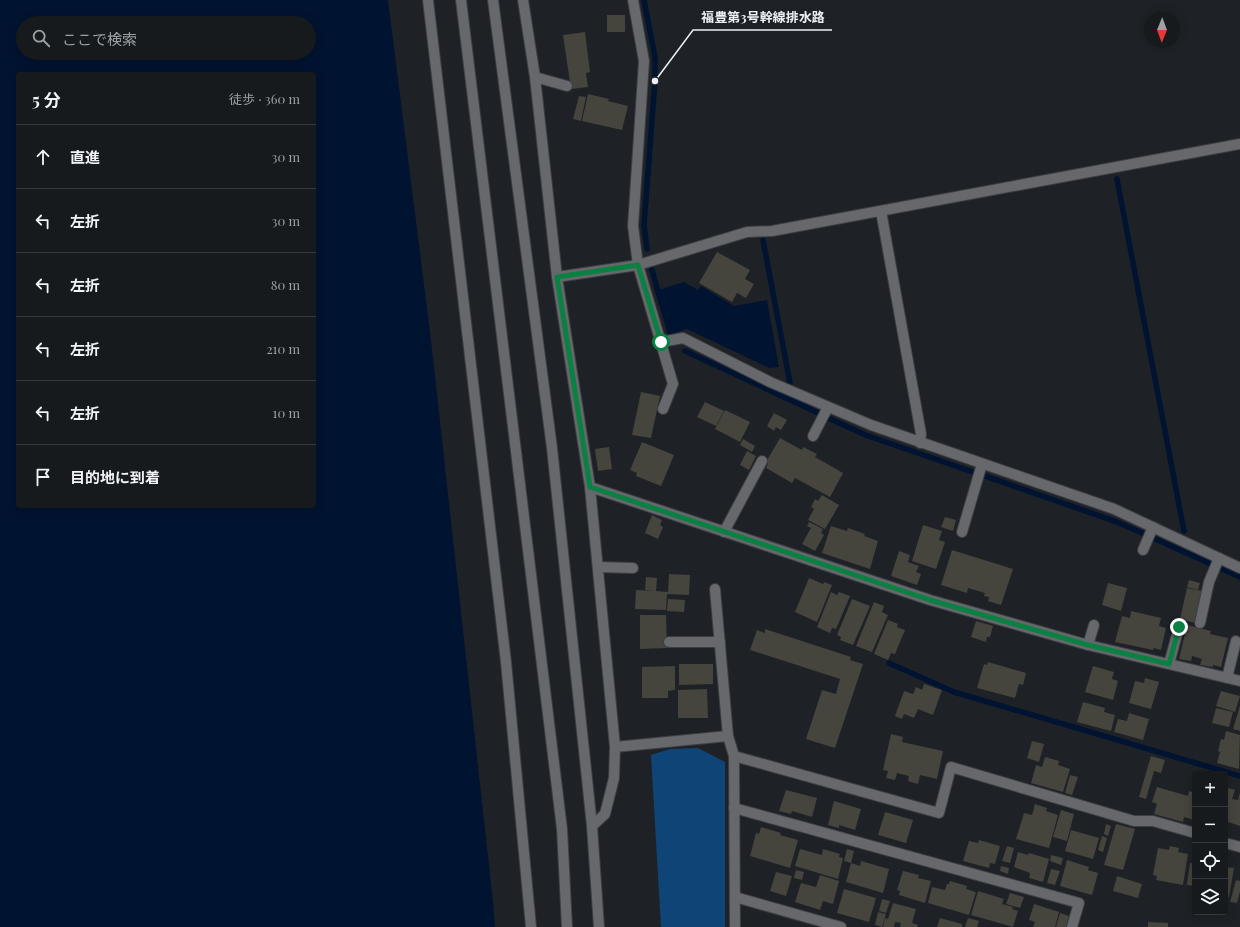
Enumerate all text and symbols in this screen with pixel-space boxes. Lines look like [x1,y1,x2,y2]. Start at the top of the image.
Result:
callout: 福豊第3号幹線排水路 [693,5,832,30]
text: 福豊第3号幹線排水路 [701,8,825,25]
north arrow [1144,12,1180,48]
search box [16,16,316,60]
icon: search [30,27,52,49]
text: ここで検索 [62,29,137,49]
text: 5 分 [32,88,61,110]
text: 徒歩 · 360 m [229,90,300,107]
icon: ahead [32,146,54,168]
text: 直進 [70,147,100,167]
text: 30 m [272,148,300,165]
icon: left [32,210,54,232]
text: 左折 [70,211,100,231]
text: 30 m [272,212,300,229]
icon: left [32,274,54,296]
text: 左折 [70,275,100,295]
text: 80 m [271,276,300,293]
route start [652,333,670,351]
icon: left [32,338,54,360]
text: 左折 [70,339,100,359]
text: 210 m [266,340,300,357]
icon: left [32,402,54,424]
text: 左折 [70,403,100,423]
text: 10 m [273,404,300,421]
icon: arrive [32,466,54,488]
text: 目的地に到着 [70,467,160,487]
route end [1170,618,1188,636]
map controls [1192,771,1228,915]
button: + [1192,771,1228,807]
button: − [1192,807,1228,843]
button: locate [1192,843,1228,879]
button: layers [1192,879,1228,915]

